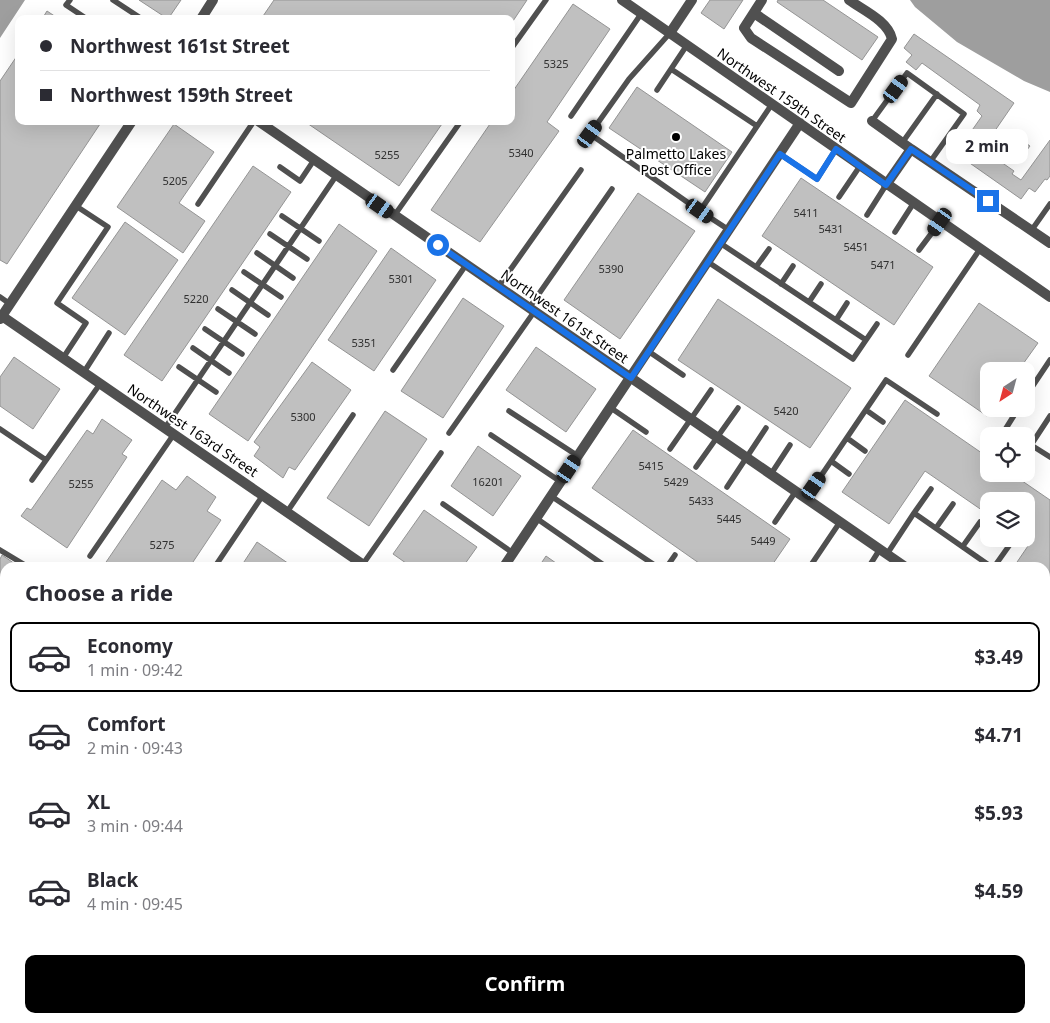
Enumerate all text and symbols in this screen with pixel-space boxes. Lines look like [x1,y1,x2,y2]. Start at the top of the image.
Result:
text: Northwest 161st Street [70,33,290,59]
street label: Northwest 159th Street [714,43,850,147]
house number: 5325 [543,56,569,71]
car [881,72,910,106]
text: Northwest 159th Street [70,82,293,108]
car [575,117,604,151]
callout: 2 min [947,128,1029,164]
marker: Palmetto Lakes Post Office [670,131,682,143]
text: 2 min [965,135,1009,157]
place label: Palmetto Lakes Post Office [626,144,726,179]
house number: 5340 [508,145,534,160]
house number: 5255 [374,147,400,162]
house number: 5205 [162,173,188,188]
route end [977,190,999,212]
car [363,191,396,221]
car [683,196,716,226]
house number: 5411 [793,205,819,220]
car [925,205,954,239]
house number: 5431 [818,221,844,236]
route start [427,234,449,256]
house number: 5451 [843,239,869,254]
house number: 5471 [870,257,896,272]
house number: 5390 [598,261,624,276]
street label: Northwest 161st Street [498,265,632,367]
house number: 5301 [388,271,414,286]
house number: 5220 [183,291,209,306]
house number: 5351 [351,335,377,350]
north arrow [980,362,1035,418]
map controls [980,362,1035,547]
street label: Northwest 163rd Street [124,379,262,481]
house number: 5420 [773,403,799,418]
house number: 5300 [290,409,316,424]
button: locate [980,427,1035,482]
car [554,452,583,486]
house number: 5415 [638,458,664,473]
car [799,469,828,503]
house number: 16201 [472,474,504,489]
house number: 5429 [663,474,689,489]
house number: 5255 [68,476,94,491]
button: layers [980,492,1035,547]
house number: 5433 [688,493,714,508]
house number: 5445 [716,511,742,526]
house number: 5449 [750,533,776,548]
house number: 5275 [149,537,175,552]
text: Choose a ride [25,577,173,607]
text: Economy [87,633,173,659]
icon: car [27,635,72,680]
text: $3.49 [974,644,1023,670]
text: 1 min · 09:42 [87,659,183,681]
text: Comfort [87,711,166,737]
icon: car [27,713,72,758]
text: $4.71 [974,722,1023,748]
text: 2 min · 09:43 [87,737,183,759]
text: XL [87,789,110,815]
icon: car [27,791,72,836]
text: $5.93 [974,800,1023,826]
text: 3 min · 09:44 [87,815,183,837]
text: Black [87,867,138,893]
icon: car [27,869,72,914]
text: $4.59 [974,878,1023,904]
text: 4 min · 09:45 [87,893,183,915]
button: Confirm [25,955,1025,1013]

